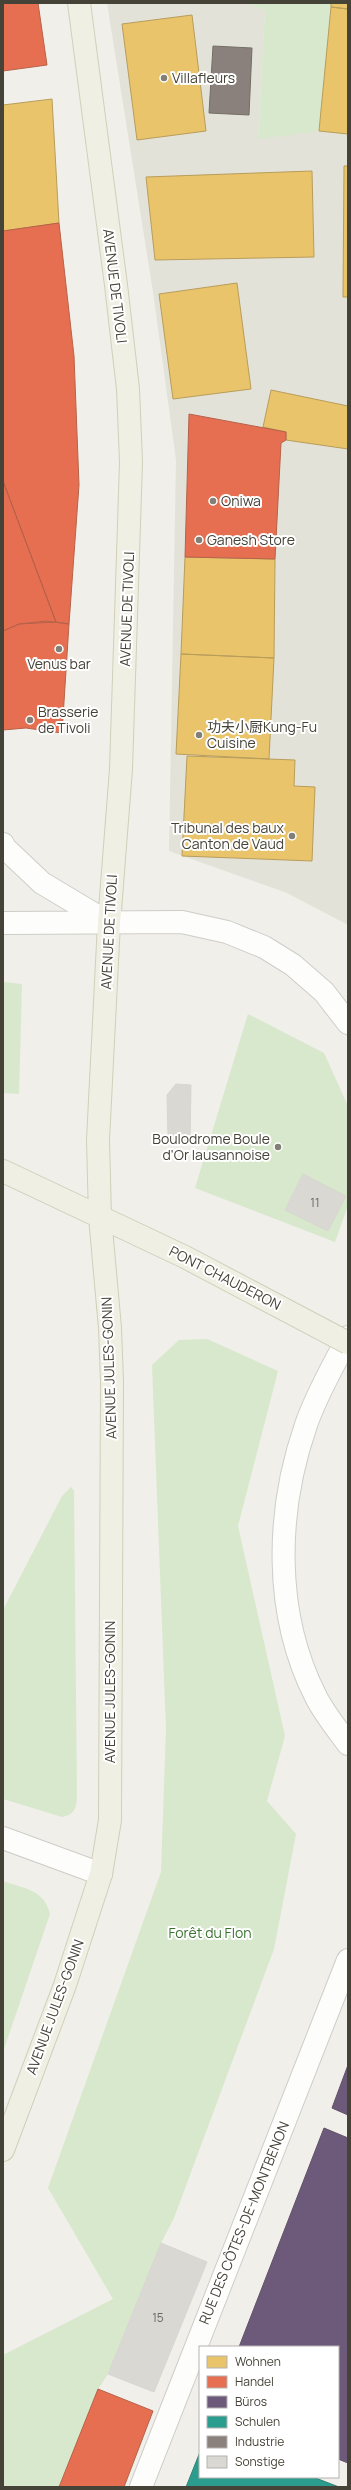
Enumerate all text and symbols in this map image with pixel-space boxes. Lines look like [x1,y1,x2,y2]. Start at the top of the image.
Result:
place label: Villafleurs [172,68,235,87]
marker: Villafleurs [159,73,169,83]
street label: AVENUE DE TIVOLI [99,228,132,344]
place label: Oniwa [221,491,261,510]
marker: Oniwa [208,496,218,506]
place label: Ganesh Store [207,530,295,549]
marker: Ganesh Store [194,535,204,545]
street label: AVENUE DE TIVOLI [115,551,138,667]
marker: Venus bar [54,644,64,654]
place label: Venus bar [27,654,91,673]
place label: Brasserie de Tivoli [38,702,99,737]
marker: Brasserie de Tivoli [25,715,35,725]
place label: 功夫小厨Kung-Fu Cuisine [207,717,317,752]
marker: 功夫小厨Kung-Fu Cuisine [194,730,204,740]
place label: Tribunal des baux Canton de Vaud [171,818,285,853]
marker: Tribunal des baux Canton de Vaud [287,831,297,841]
street label: AVENUE DE TIVOLI [96,874,121,990]
place label: Boulodrome Boule d'Or lausannoise [152,1129,270,1164]
marker: Boulodrome Boule d'Or lausannoise [273,1142,283,1152]
house number: 11 [310,1194,320,1211]
street label: PONT CHAUDERON [166,1241,284,1314]
street label: AVENUE JULES-GONIN [97,1296,120,1440]
street label: AVENUE JULES-GONIN [100,1621,119,1763]
park label: Forêt du Flon [168,1923,252,1942]
street label: AVENUE JULES-GONIN [21,1937,88,2077]
street label: RUE DES CÔTES-DE-MONTBENON [194,2119,293,2327]
house number: 15 [152,2309,164,2326]
legend [199,2346,339,2478]
text: Wohnen [235,2353,281,2370]
text: Handel [235,2373,274,2390]
text: Büros [235,2393,267,2410]
text: Schulen [235,2413,280,2430]
text: Industrie [235,2433,284,2450]
text: Sonstige [235,2453,285,2470]

